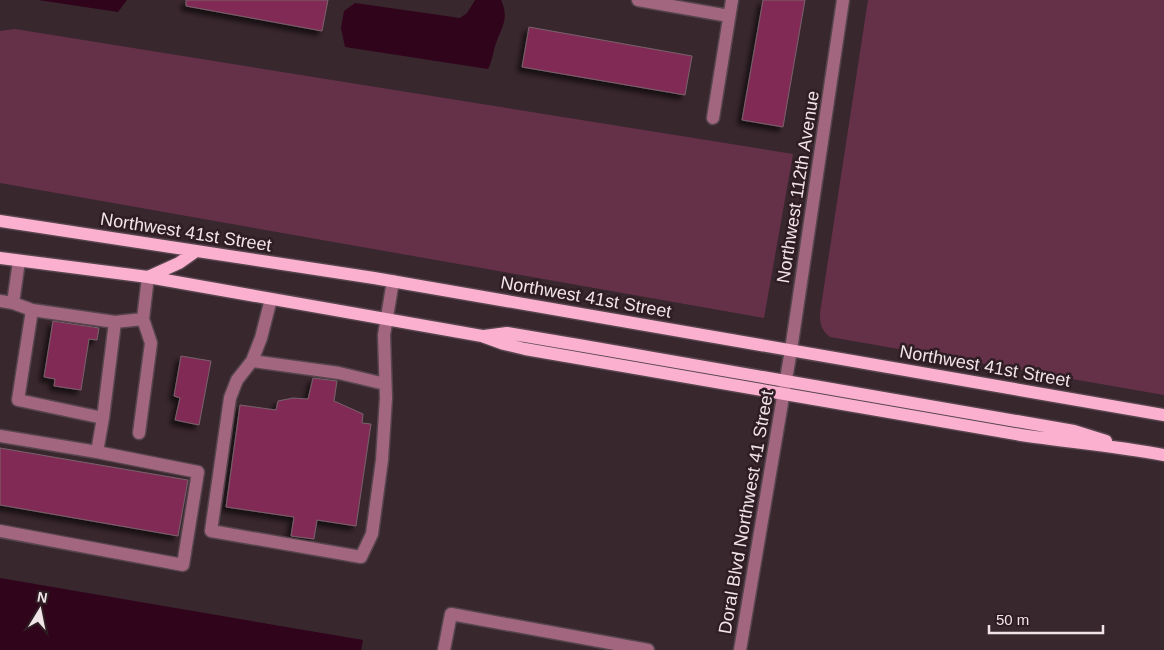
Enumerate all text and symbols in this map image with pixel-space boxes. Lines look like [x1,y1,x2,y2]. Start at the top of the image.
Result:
street label: Northwest 112th Avenue [773,89,823,285]
street label: Northwest 41st Street [99,209,273,255]
street label: Northwest 41st Street [499,272,673,322]
street label: Northwest 41st Street [898,341,1072,391]
street label: Doral Blvd Northwest 41 Street [715,389,777,635]
north arrow [15,585,65,635]
text: N [36,588,49,606]
scale bar [989,602,1103,634]
text: 50 m [996,611,1029,628]

